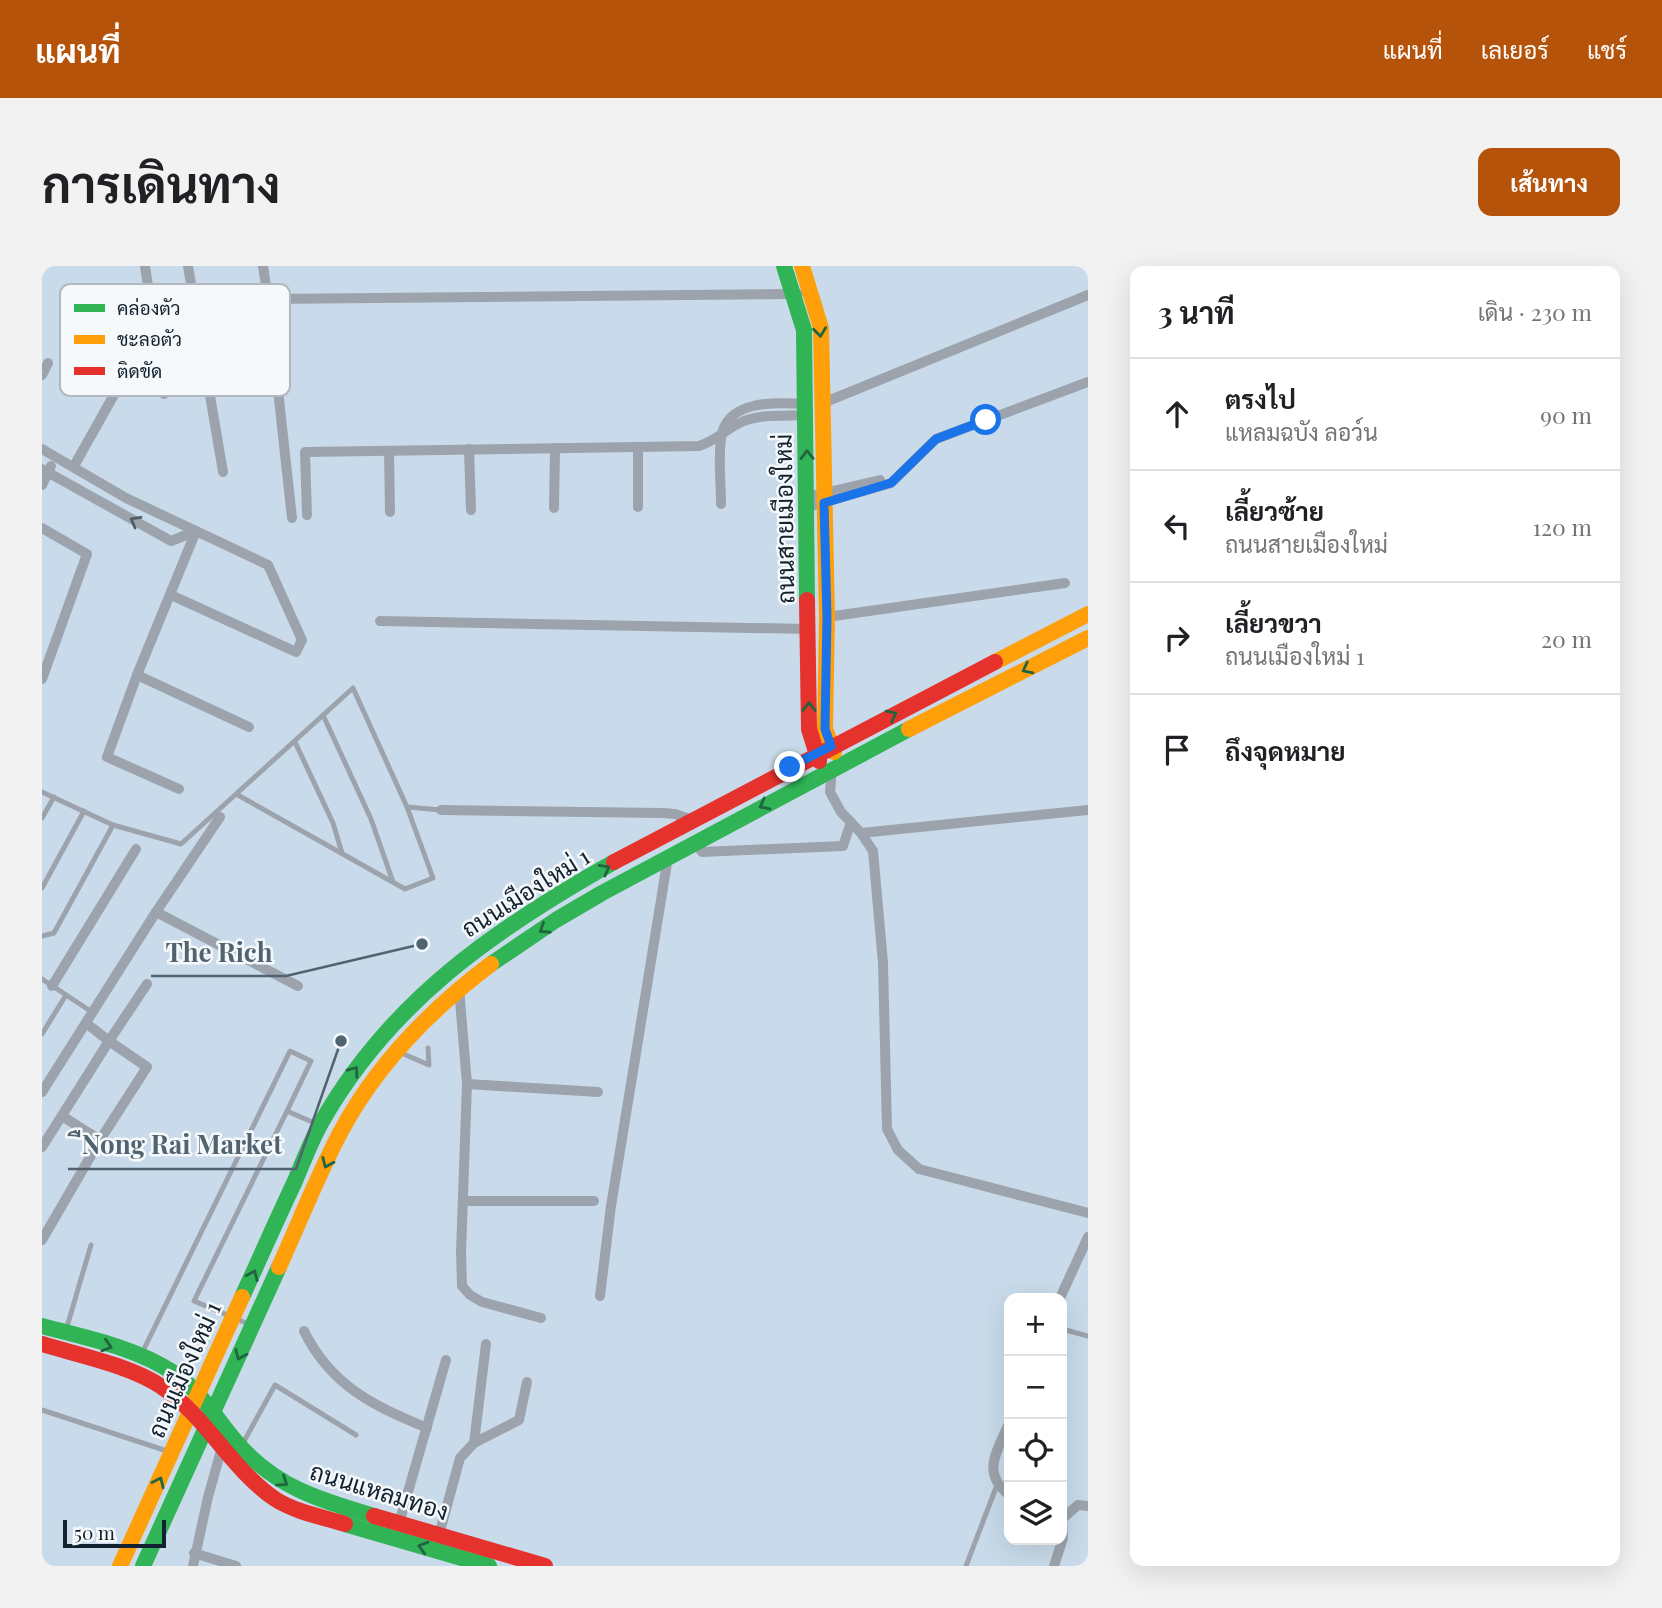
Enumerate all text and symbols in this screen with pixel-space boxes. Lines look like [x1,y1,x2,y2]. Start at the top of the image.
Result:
text: แผนที่ [35,27,121,71]
text: แผนที่ [1383,33,1443,65]
text: เลเยอร์ [1481,33,1549,65]
text: แชร์ [1587,33,1627,65]
button: เส้นทาง [1478,148,1620,216]
text: การเดินทาง [42,150,280,215]
legend [60,284,290,396]
text: 3 นาที [1158,292,1235,332]
text: คล่องตัว [117,294,181,320]
text: เดิน · 230 m [1478,296,1592,327]
text: ชะลอตัว [117,325,182,351]
one-way arrow [812,326,827,337]
text: ติดขัด [117,357,162,383]
text: ตรงไป [1225,381,1296,416]
icon: ahead [1158,395,1196,433]
text: 90 m [1540,399,1592,430]
route start [970,404,1001,435]
text: แหลมฉบัง ลอว์น [1225,416,1378,447]
street label: ถนนสายเมืองใหม่ [766,434,800,604]
one-way arrow [799,449,815,460]
text: เลี้ยวซ้าย [1225,493,1324,528]
icon: left [1158,507,1196,545]
text: 120 m [1533,511,1592,542]
one-way arrow [129,516,142,529]
text: ถนนสายเมืองใหม่ [1225,528,1388,559]
text: เลี้ยวขวา [1225,605,1322,640]
icon: right [1158,619,1196,657]
text: 20 m [1541,623,1592,654]
text: ถนนเมืองใหม่ 1 [1225,640,1365,671]
one-way arrow [1022,661,1034,674]
one-way arrow [801,701,817,712]
one-way arrow [885,709,897,723]
icon: arrive [1158,731,1196,769]
text: ถึงจุดหมาย [1225,733,1346,768]
route end [774,751,805,782]
one-way arrow [759,797,771,810]
street label: ถนนเมืองใหม่ 1 [455,839,595,943]
one-way arrow [598,864,610,877]
one-way arrow [539,920,552,933]
callout: The Rich [151,929,286,976]
text: The Rich [165,934,273,969]
one-way arrow [345,1066,358,1079]
callout: ืNong Rai Market [68,1122,296,1169]
text: ืNong Rai Market [67,1126,283,1161]
one-way arrow [321,1156,335,1168]
one-way arrow [245,1270,259,1282]
map controls [1004,1293,1067,1545]
button: + [1004,1293,1067,1356]
street label: ถนนเมืองใหม่ 1 [139,1296,227,1442]
one-way arrow [101,1337,113,1352]
one-way arrow [235,1348,249,1360]
button: − [1004,1356,1067,1419]
button: locate [1004,1419,1067,1482]
street label: ถนนแหลมทอง [306,1454,453,1526]
one-way arrow [275,1474,288,1486]
one-way arrow [151,1477,165,1489]
button: layers [1004,1482,1067,1545]
scale bar [63,1517,166,1549]
text: 50 m [74,1519,115,1545]
one-way arrow [418,1540,430,1555]

